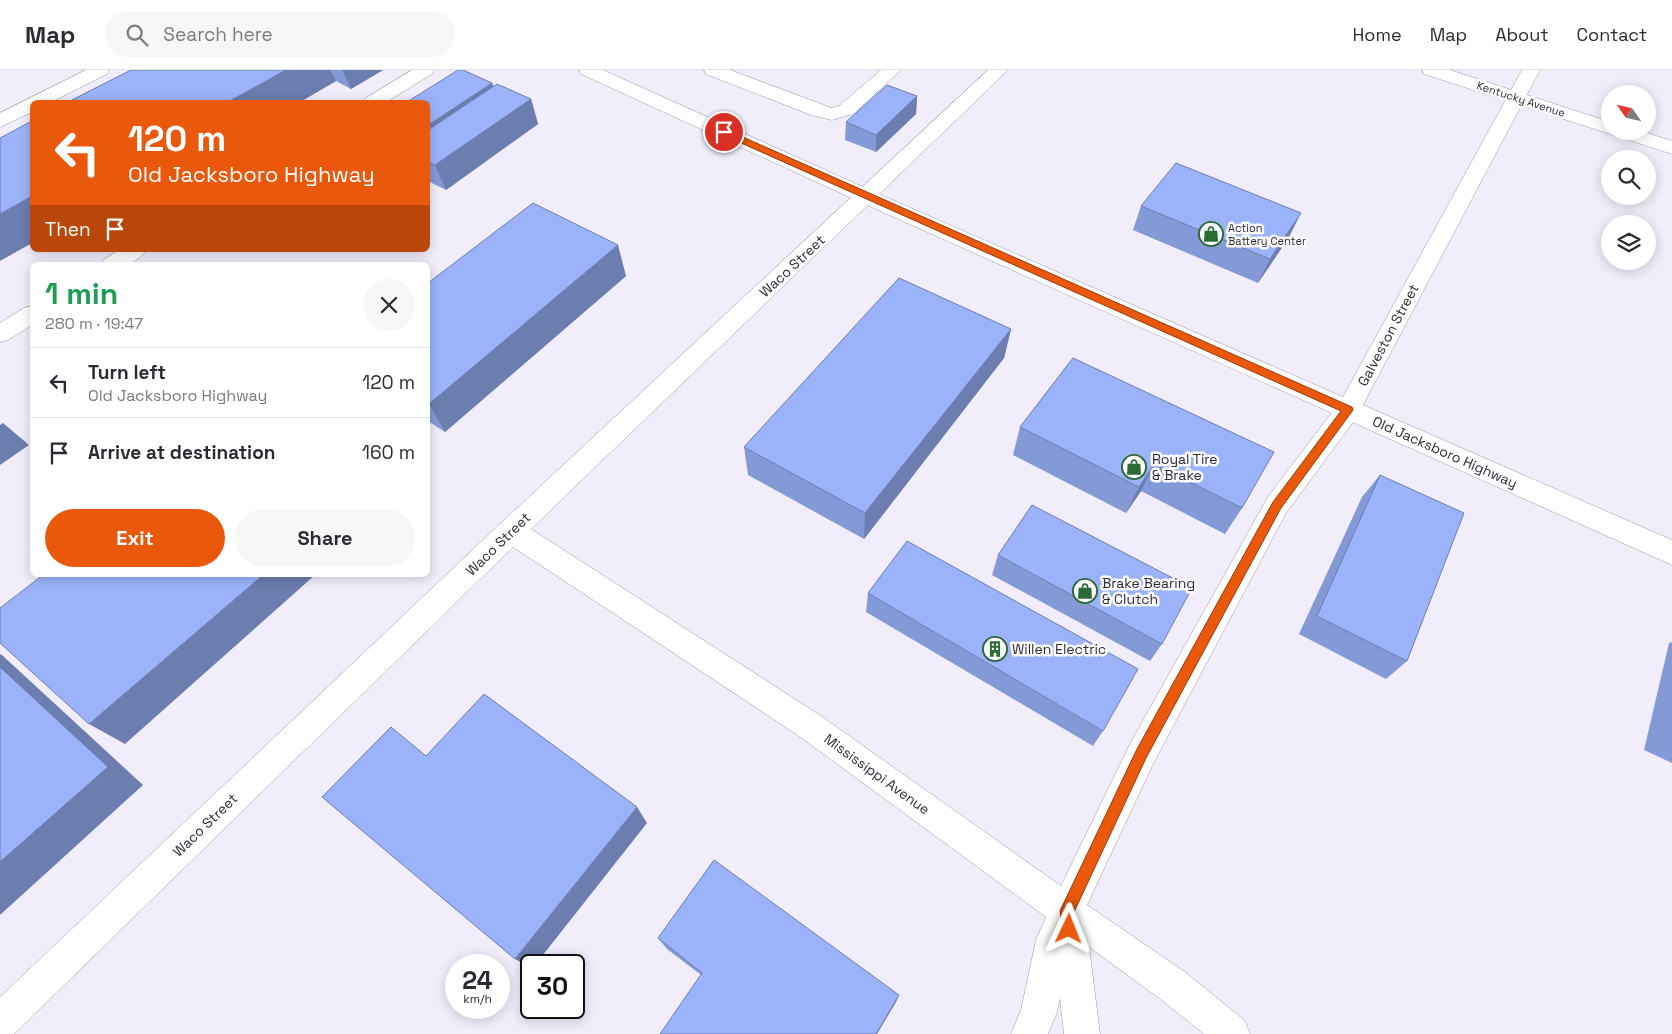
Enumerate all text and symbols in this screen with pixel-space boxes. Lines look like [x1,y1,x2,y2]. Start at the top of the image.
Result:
search box [105,12,455,57]
text: Map [25,19,75,50]
icon: search [123,21,151,49]
text: Search here [163,22,273,47]
text: Home [1353,23,1402,46]
text: Map [1430,23,1467,46]
text: About [1495,23,1549,46]
text: Contact [1577,23,1647,46]
street label: Kentucky Avenue [1475,78,1567,120]
north arrow [1601,85,1656,140]
map controls [1601,85,1656,270]
pin [703,111,745,153]
text: 120 m [128,117,226,161]
icon: arrive [710,118,738,146]
icon: left [45,120,110,185]
button: search [1601,150,1656,205]
text: Old Jacksboro Highway [128,160,375,188]
icon: arrive [101,215,129,243]
button: layers [1601,215,1656,270]
text: Then [45,217,91,242]
shop icon: Action Battery Center [1198,221,1224,247]
place label: Action Battery Center [1228,221,1306,248]
street label: Waco Street [755,231,829,301]
text: 1 min [45,274,118,313]
button: close [363,279,415,331]
street label: Galveston Street [1353,281,1423,389]
text: 280 m · 19:47 [45,313,143,334]
text: Turn left [88,360,166,385]
icon: left [45,369,73,397]
text: 120 m [362,370,415,395]
text: Old Jacksboro Highway [88,385,267,406]
street label: Old Jacksboro Highway [1370,412,1520,492]
icon: arrive [45,439,73,467]
text: Arrive at destination [88,440,276,465]
text: 160 m [362,440,415,465]
place label: Royal Tire & Brake [1152,450,1218,484]
shop icon: Royal Tire & Brake [1121,454,1147,480]
button: Exit [45,509,225,567]
button: Share [235,509,415,567]
street label: Waco Street [462,509,534,579]
place label: Brake Bearing & Clutch [1102,574,1195,608]
shop icon: Brake Bearing & Clutch [1072,578,1098,604]
building icon: Willen Electric [982,636,1008,662]
place label: Willen Electric [1012,640,1106,658]
street label: Mississippi Avenue [821,730,933,818]
street label: Waco Street [169,790,241,860]
position arrow [1042,902,1094,954]
speed limit sign: 30 [520,954,585,1019]
text: 24 [462,964,493,996]
text: km/h [463,991,492,1007]

